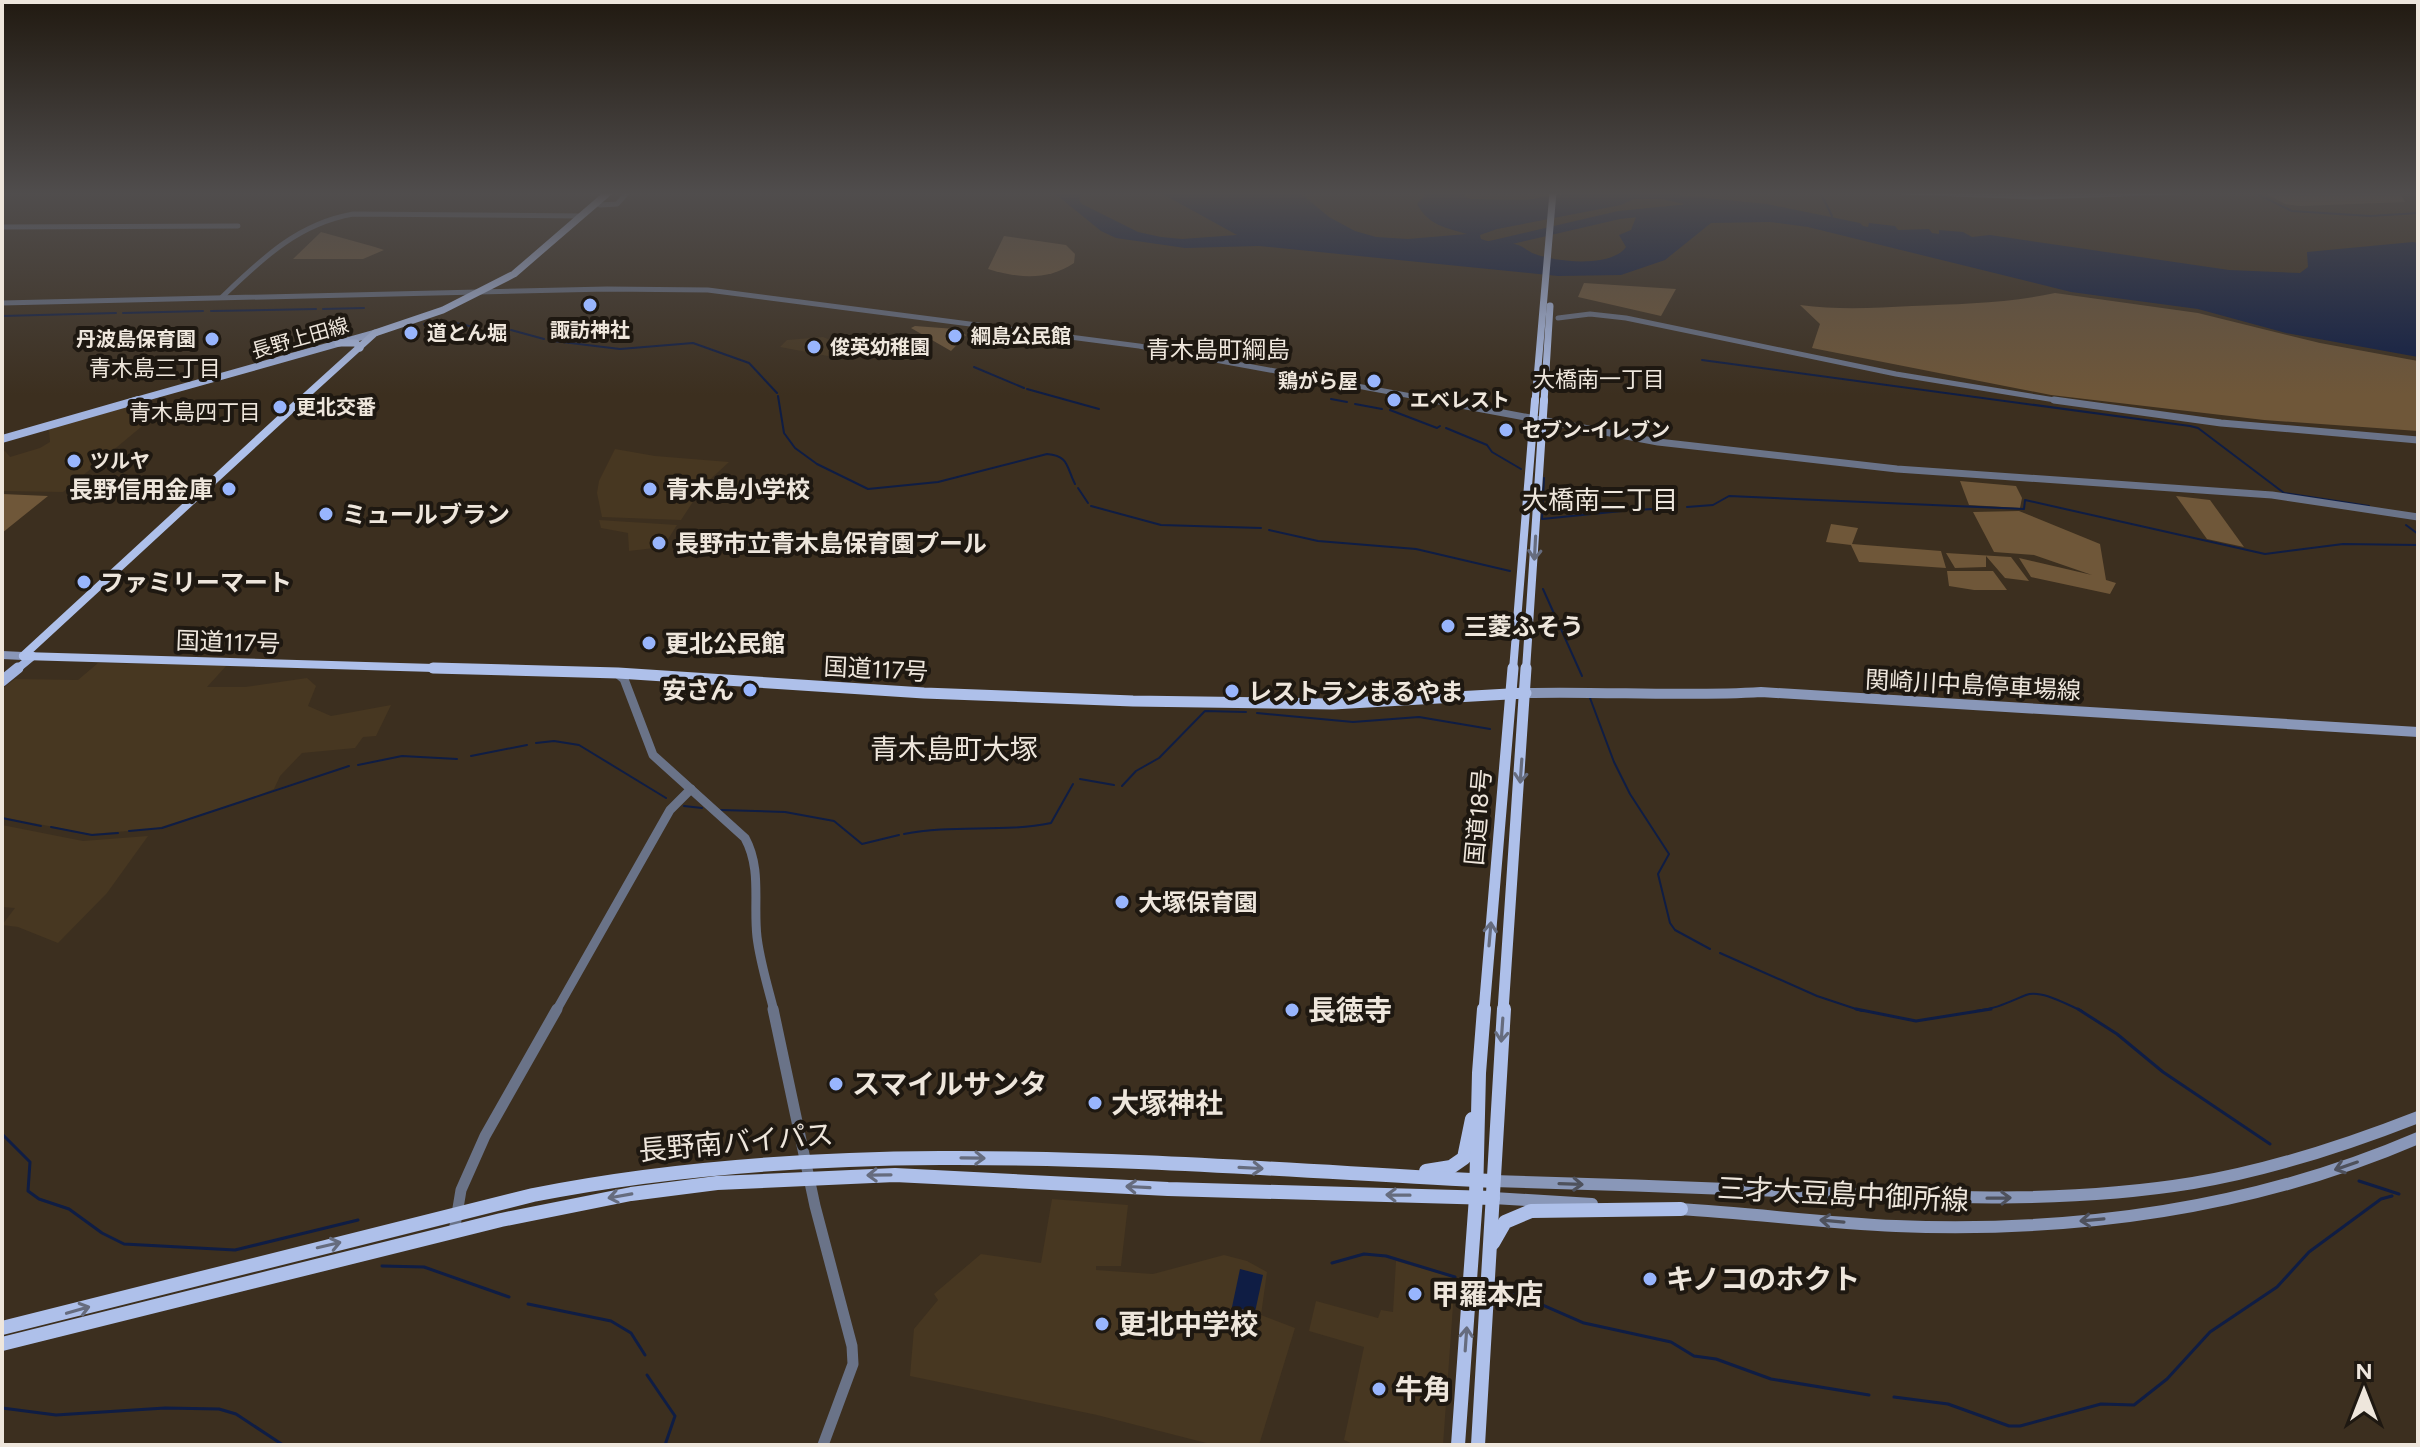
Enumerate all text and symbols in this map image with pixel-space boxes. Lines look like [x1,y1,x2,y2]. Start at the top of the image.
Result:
marker: 諏訪神社 [581,296,599,314]
street label: 長野上田線 [249,313,351,363]
place label: 諏訪神社 [550,318,630,342]
place label: 道とん堀 [427,321,507,345]
marker: 道とん堀 [402,324,420,342]
place label: 綱島公民館 [971,324,1071,348]
place label: 丹波島保育園 [76,327,196,351]
marker: 綱島公民館 [946,327,964,345]
marker: 丹波島保育園 [203,330,221,348]
place label: 俊英幼稚園 [830,335,930,359]
district label: 青木島町綱島 [1146,335,1290,364]
marker: 俊英幼稚園 [805,338,823,356]
district label: 青木島三丁目 [89,355,221,382]
district label: 大橋南一丁目 [1533,366,1665,393]
place label: 鶏がら屋 [1278,369,1358,393]
marker: 鶏がら屋 [1365,372,1383,390]
place label: エベレスト [1410,388,1510,412]
marker: エベレスト [1385,391,1403,409]
place label: 更北交番 [296,395,376,419]
marker: 更北交番 [271,398,289,416]
district label: 青木島四丁目 [129,399,261,426]
place label: セブン-イレブン [1522,418,1670,442]
marker: セブン-イレブン [1497,421,1515,439]
place label: ツルヤ [90,449,150,473]
marker: ツルヤ [65,452,83,470]
place label: 長野信用金庫 [69,475,213,504]
place label: 青木島小学校 [666,475,810,504]
marker: 長野信用金庫 [220,480,238,498]
marker: 青木島小学校 [641,480,659,498]
district label: 大橋南二丁目 [1522,484,1678,516]
place label: ミュールブラン [342,500,510,529]
marker: ミュールブラン [317,505,335,523]
place label: 長野市立青木島保育園プール [675,529,987,558]
marker: 長野市立青木島保育園プール [650,534,668,552]
one-way arrow [1527,534,1542,561]
place label: ファミリーマート [100,568,292,597]
marker: ファミリーマート [75,573,93,591]
place label: 三菱ふそう [1464,612,1584,641]
marker: 三菱ふそう [1439,617,1457,635]
street label: 国道117号 [175,626,281,658]
place label: 更北公民館 [665,629,785,658]
marker: 更北公民館 [640,634,658,652]
street label: 国道117号 [823,652,929,686]
street label: 関崎川中島停車場線 [1864,665,2082,705]
place label: 安さん [662,676,734,705]
place label: レストランまるやま [1248,677,1464,706]
marker: 安さん [741,681,759,699]
marker: レストランまるやま [1223,682,1241,700]
district label: 青木島町大塚 [870,732,1038,766]
one-way arrow [1513,757,1528,784]
street label: 国道18号 [1459,768,1497,866]
place label: 大塚保育園 [1138,888,1258,917]
marker: 大塚保育園 [1113,893,1131,911]
one-way arrow [1483,921,1498,948]
place label: 長徳寺 [1308,993,1392,1027]
marker: 長徳寺 [1283,1001,1301,1019]
one-way arrow [1494,1016,1509,1043]
place label: スマイルサンタ [852,1067,1047,1101]
marker: スマイルサンタ [827,1075,845,1093]
place label: 大塚神社 [1111,1086,1223,1120]
marker: 大塚神社 [1086,1094,1104,1112]
street label: 長野南バイパス [637,1117,835,1167]
one-way arrow [959,1150,986,1165]
one-way arrow [2333,1160,2358,1175]
one-way arrow [1237,1161,1264,1176]
one-way arrow [866,1168,893,1183]
street label: 三才大豆島中御所線 [1716,1170,1970,1218]
one-way arrow [1557,1176,1584,1191]
one-way arrow [1125,1180,1152,1195]
one-way arrow [1385,1188,1412,1203]
one-way arrow [608,1190,633,1205]
one-way arrow [1985,1191,2012,1206]
one-way arrow [2079,1212,2106,1227]
one-way arrow [1819,1213,1846,1228]
one-way arrow [316,1237,342,1252]
place label: キノコのホクト [1666,1262,1860,1296]
marker: キノコのホクト [1641,1270,1659,1288]
place label: 甲羅本店 [1431,1277,1543,1311]
marker: 甲羅本店 [1406,1285,1424,1303]
one-way arrow [64,1302,90,1317]
place label: 更北中学校 [1118,1307,1258,1341]
marker: 更北中学校 [1093,1315,1111,1333]
one-way arrow [1459,1326,1474,1353]
north arrow [2324,1351,2404,1431]
text: N [2355,1358,2373,1385]
place label: 牛角 [1395,1372,1451,1406]
marker: 牛角 [1370,1380,1388,1398]

